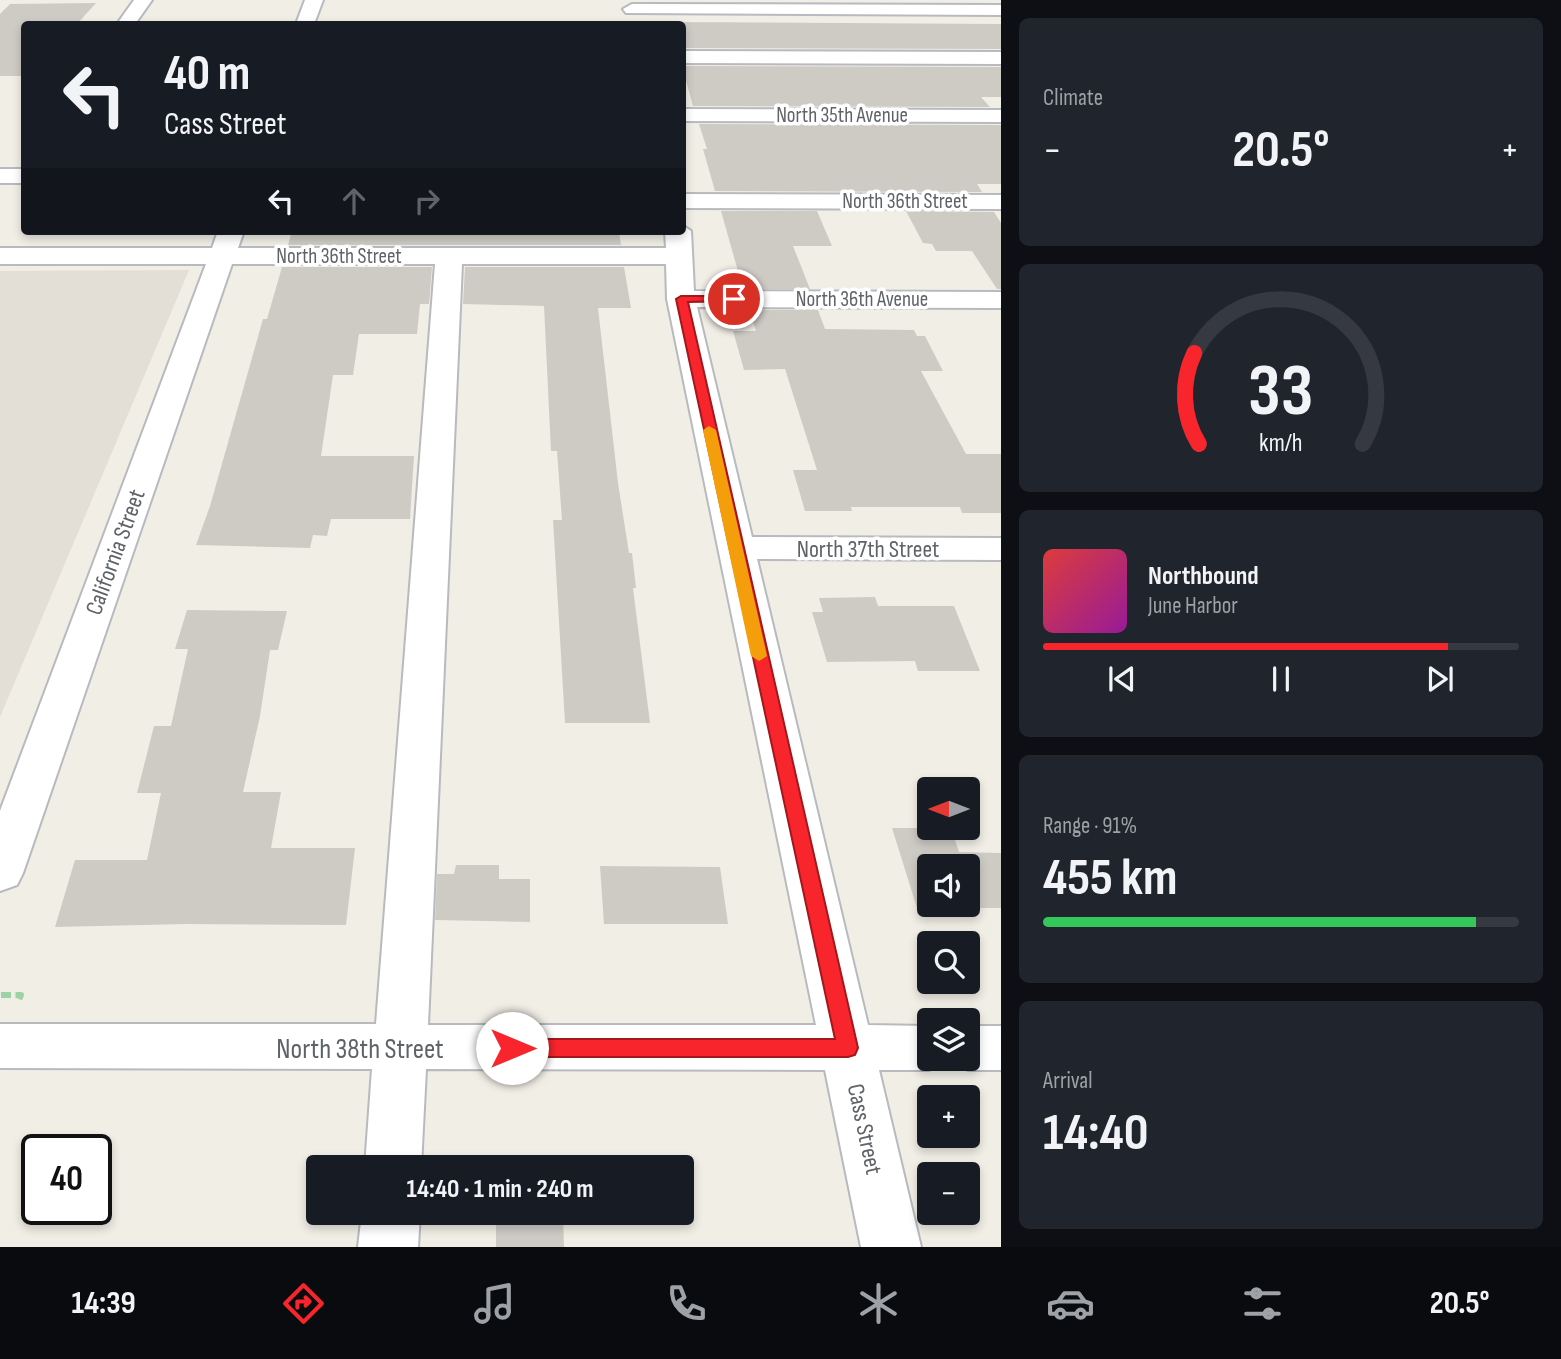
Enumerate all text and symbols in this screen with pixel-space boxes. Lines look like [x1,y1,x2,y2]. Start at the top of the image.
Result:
text: 40 m [164,45,250,104]
icon: left [49,49,140,140]
text: Climate [1043,84,1103,112]
street label: North 35th Avenue [776,103,908,128]
text: Cass Street [164,105,287,144]
text: 20.5° [1232,119,1330,182]
text: − [1043,128,1062,173]
text: + [1500,128,1519,173]
icon: left [262,182,300,220]
icon: ahead [335,182,373,220]
icon: right [408,182,446,220]
street label: North 36th Street [842,189,968,214]
street label: North 36th Street [276,244,402,269]
pin [704,269,764,329]
icon: arrive [715,280,753,318]
street label: North 36th Avenue [796,287,928,312]
text: 33 [1248,348,1314,436]
text: km/h [1259,427,1303,458]
street label: California Street [79,485,152,619]
street label: North 37th Street [797,535,939,564]
text: Northbound [1148,561,1259,592]
text: June Harbor [1148,592,1238,620]
icon: previous [1103,660,1141,698]
icon: pause [1262,660,1300,698]
icon: next [1421,660,1459,698]
north arrow [917,777,980,840]
map controls [917,777,980,1225]
text: Range · 91% [1043,812,1137,840]
text: 455 km [1043,847,1177,910]
button: sound [917,854,980,917]
button: search [917,931,980,994]
button: layers [917,1008,980,1071]
position arrow [475,1011,549,1085]
street label: North 38th Street [276,1033,444,1066]
text: Arrival [1043,1067,1092,1095]
street label: Cass Street [841,1081,888,1177]
button: + [917,1085,980,1148]
text: 14:40 [1043,1102,1149,1165]
speed limit sign: 40 [21,1134,112,1225]
button: − [917,1162,980,1225]
text: 14:40 · 1 min · 240 m [407,1174,593,1205]
icon: directions [279,1279,328,1328]
icon: music [470,1279,519,1328]
icon: phone [662,1279,711,1328]
icon: climate [854,1279,903,1328]
icon: car [1046,1279,1095,1328]
icon: filters [1238,1279,1287,1328]
text: 14:39 [71,1284,136,1323]
text: 20.5° [1430,1284,1490,1323]

